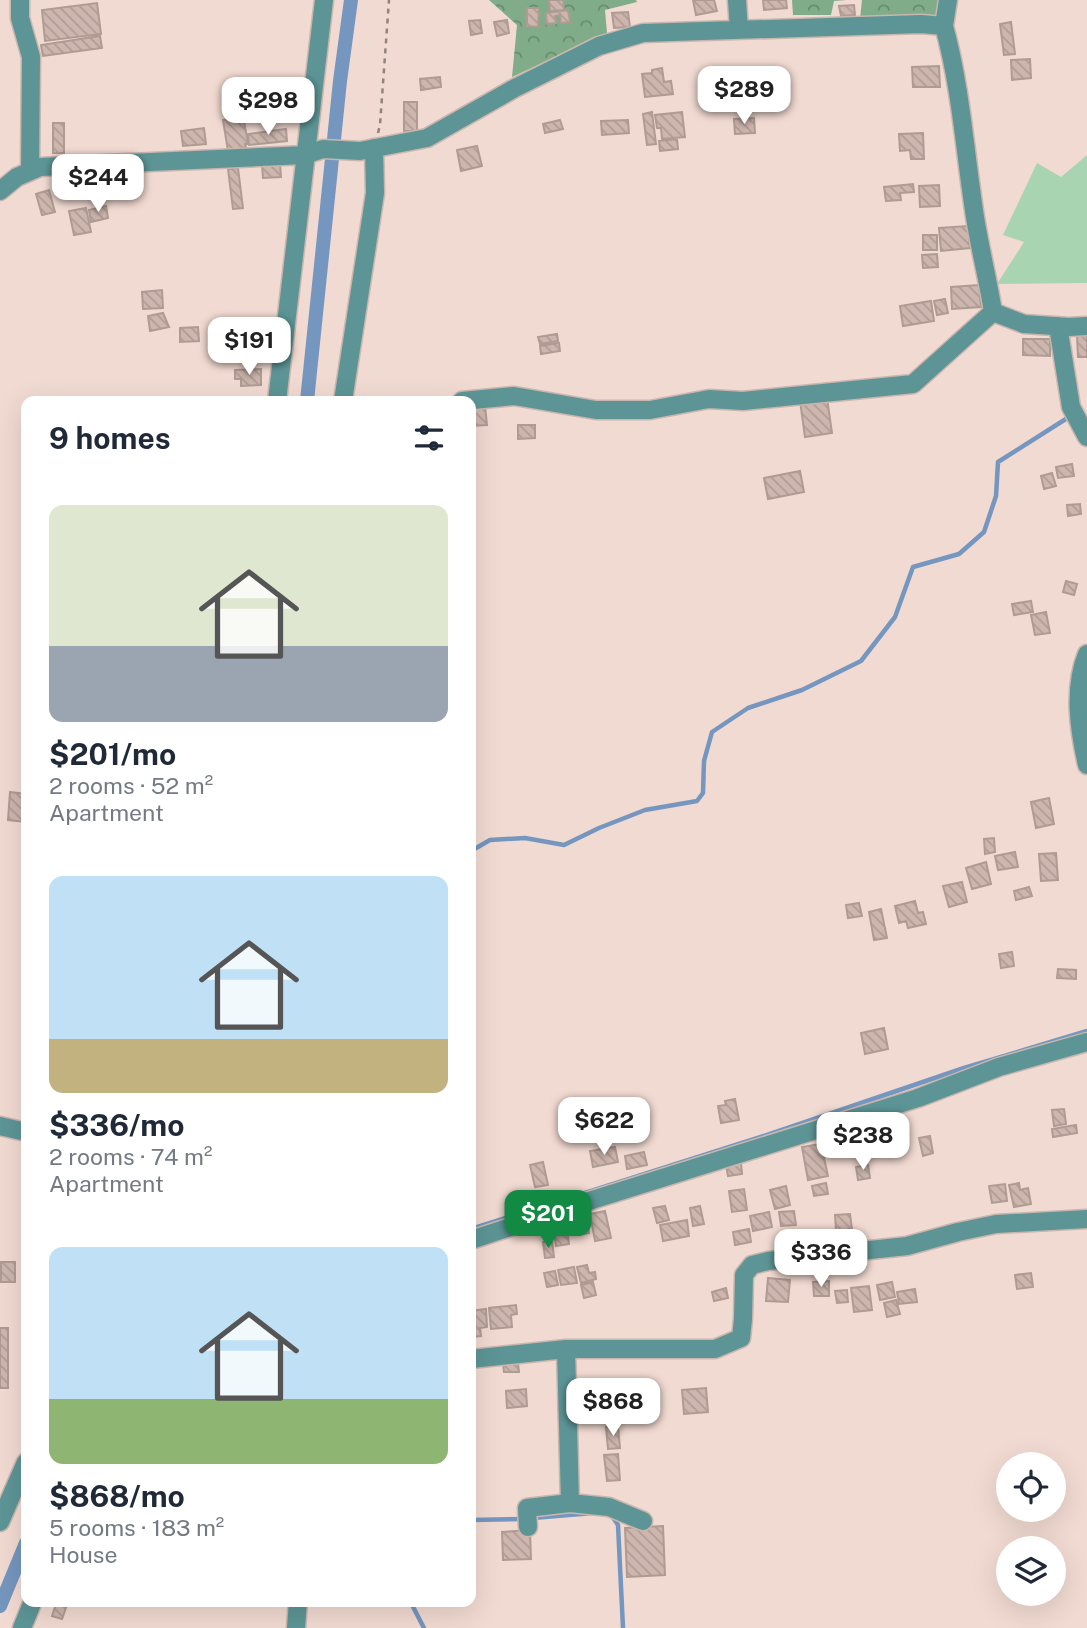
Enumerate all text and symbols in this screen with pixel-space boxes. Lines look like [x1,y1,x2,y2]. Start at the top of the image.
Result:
pin: $289 [703,66,785,126]
text: $289 [714,75,774,102]
pin: $298 [227,78,309,137]
text: $298 [238,86,298,113]
pin: $244 [57,154,139,214]
text: $244 [68,163,128,190]
pin: $191 [208,318,290,377]
text: $191 [224,326,274,353]
icon: filters [410,419,448,457]
text: 9 homes [49,420,171,456]
icon: home [186,551,312,677]
text: $201/mo [49,736,176,772]
text: 2 rooms · 52 m² [49,772,213,799]
text: Apartment [49,799,164,826]
icon: home [186,922,312,1048]
pin: $622 [563,1098,645,1157]
text: $622 [574,1106,634,1133]
text: $336/mo [49,1107,185,1143]
pin: $238 [822,1112,904,1172]
text: $238 [833,1121,893,1148]
text: 2 rooms · 74 m² [49,1143,212,1170]
text: Apartment [49,1170,164,1197]
pin: $201 [507,1190,589,1250]
text: $201 [521,1199,575,1226]
pin: $336 [780,1230,862,1289]
text: $336 [790,1238,852,1265]
icon: home [186,1293,312,1419]
pin: $868 [572,1378,654,1438]
text: $868 [582,1387,644,1414]
map controls [996,1452,1066,1606]
button: locate [996,1452,1066,1522]
text: $868/mo [49,1478,185,1514]
text: 5 rooms · 183 m² [49,1514,224,1541]
button: layers [996,1536,1066,1606]
text: House [49,1541,117,1568]

